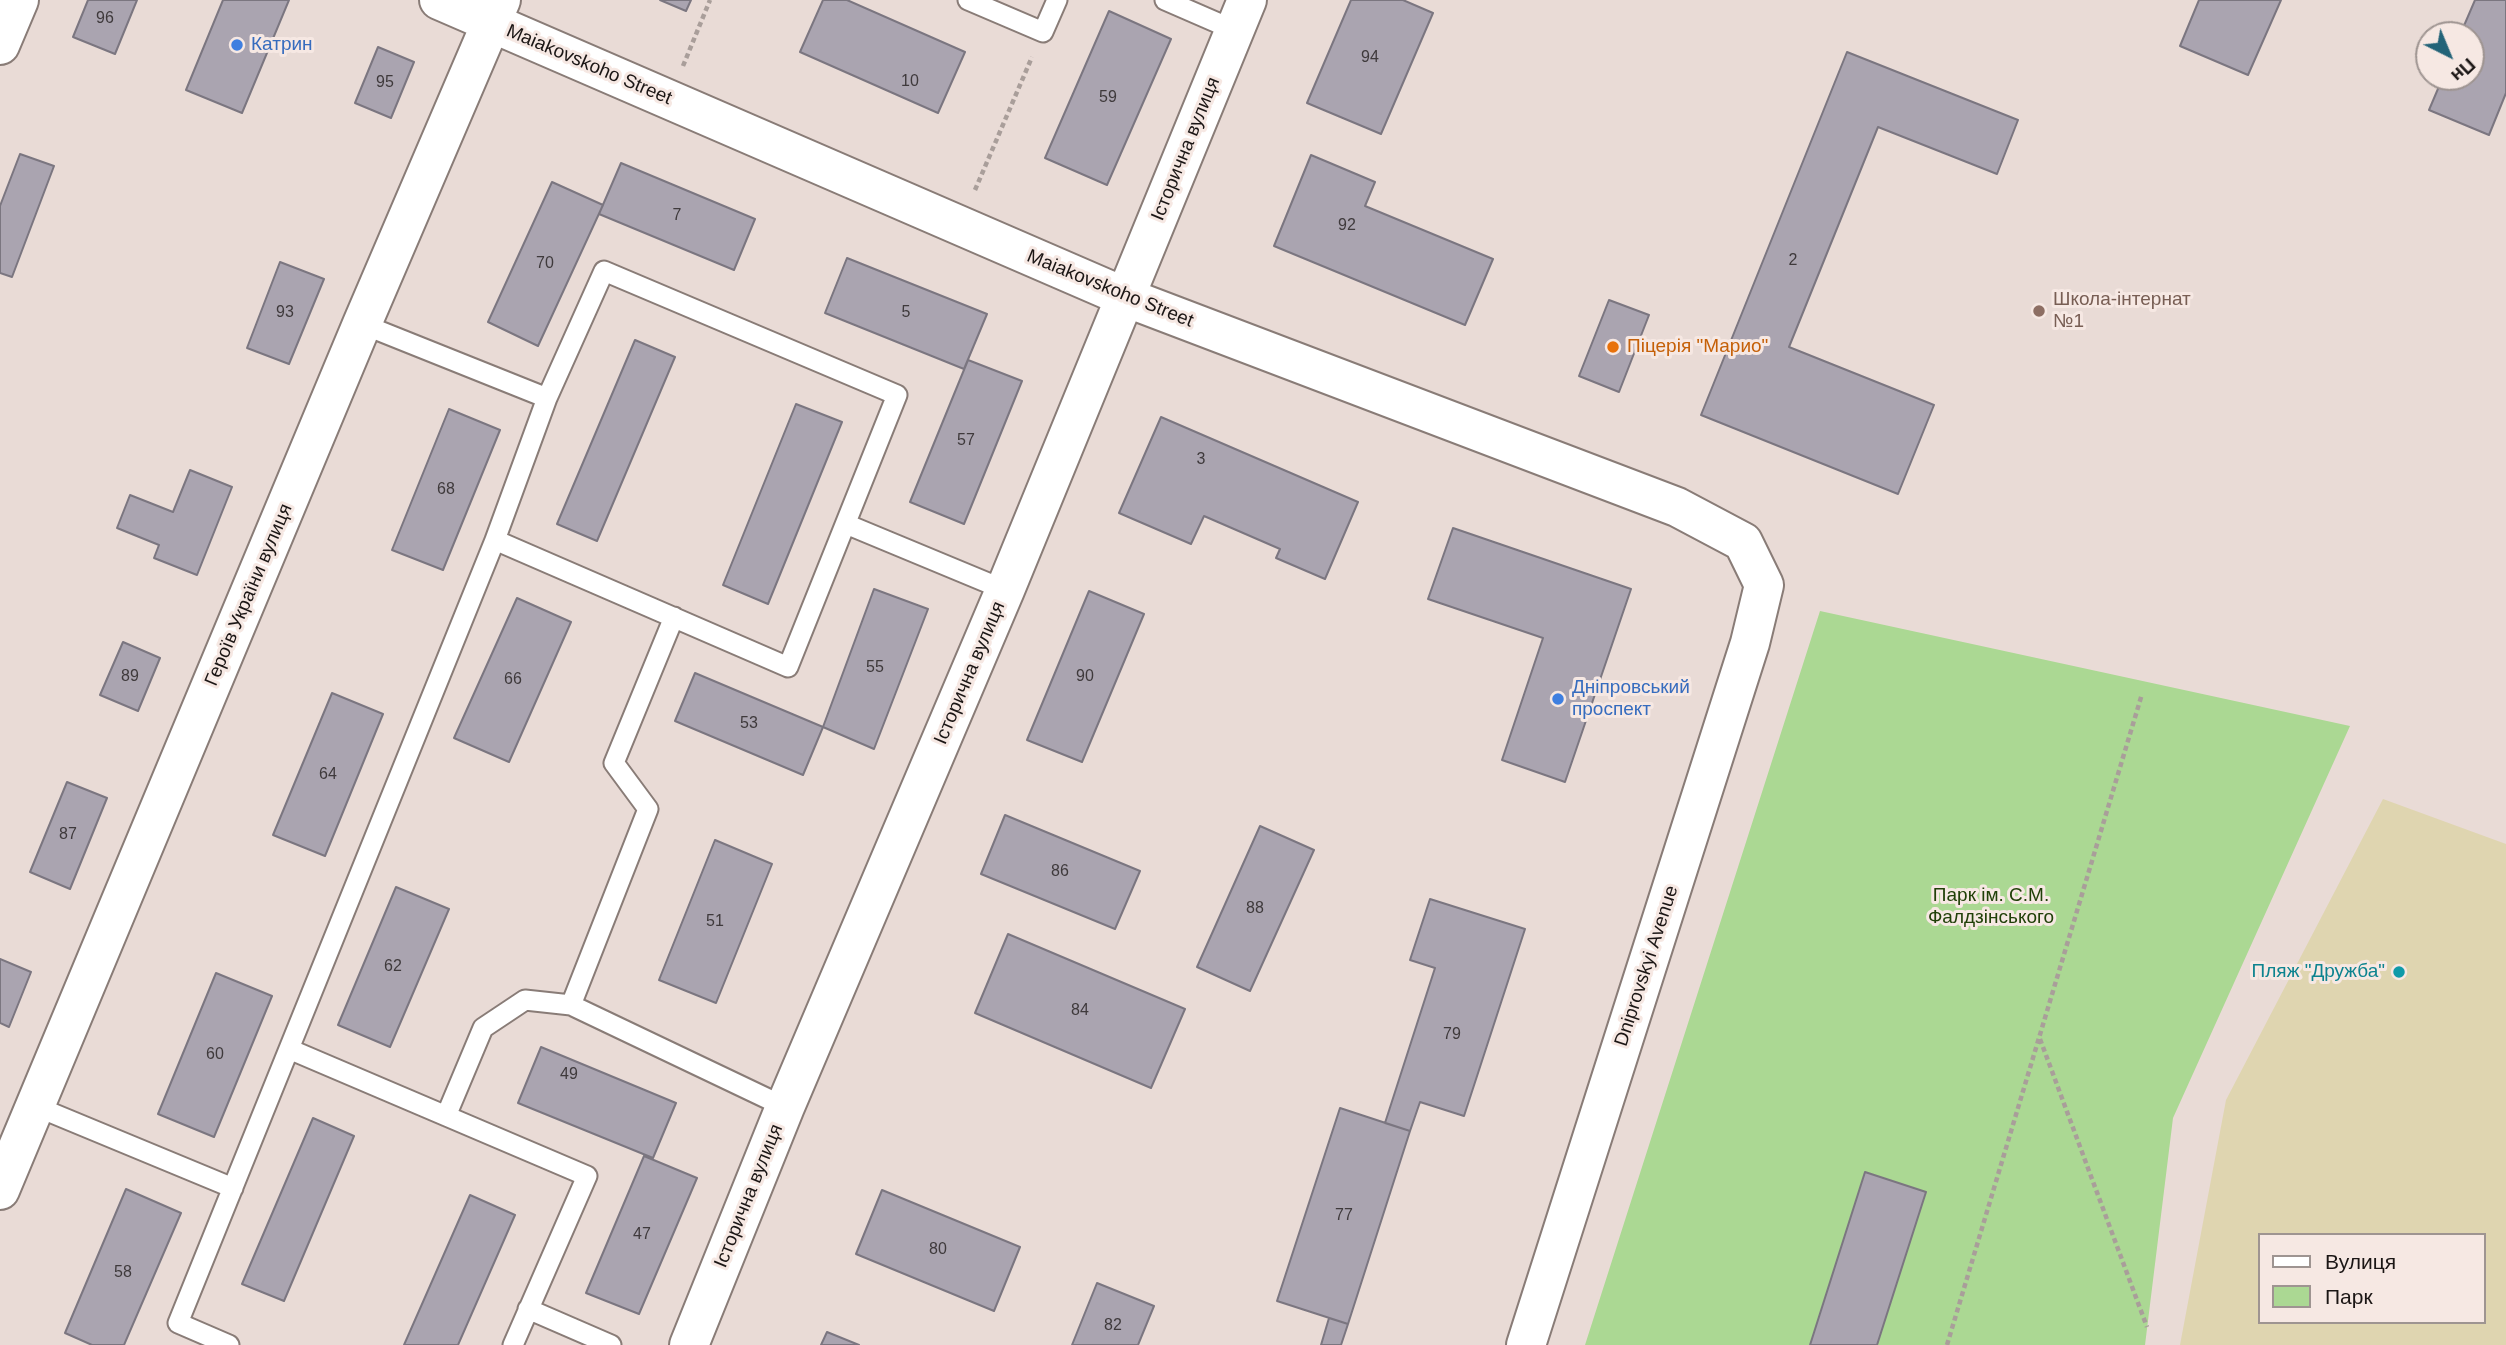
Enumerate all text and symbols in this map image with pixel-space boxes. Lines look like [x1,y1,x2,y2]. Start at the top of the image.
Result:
house number: 96 [96,9,114,29]
street label: Maiakovskoho Street [503,20,675,110]
north arrow [2415,21,2485,91]
place label: Катрин [251,34,313,56]
marker: Катрин [229,37,245,53]
house number: 94 [1361,48,1379,68]
text: Пн [2447,54,2480,87]
house number: 10 [901,72,919,92]
house number: 95 [376,73,394,93]
street label: Історична вулиця [1147,74,1225,224]
house number: 59 [1099,88,1117,108]
house number: 7 [673,206,681,226]
house number: 92 [1338,216,1356,236]
street label: Maiakovskoho Street [1023,245,1197,333]
house number: 2 [1789,251,1797,271]
house number: 70 [536,254,554,274]
place label: Школа-інтернат №1 [2053,289,2191,333]
house number: 93 [276,303,294,323]
house number: 5 [902,303,910,323]
marker: Школа-інтернат №1 [2031,303,2047,319]
place label: Піцерія "Марио" [1627,336,1768,358]
marker: Піцерія "Марио" [1605,339,1621,355]
house number: 57 [957,431,975,451]
house number: 3 [1197,450,1205,470]
house number: 68 [437,480,455,500]
street label: Героїв України вулиця [200,501,298,689]
street label: Історична вулиця [930,598,1010,748]
house number: 55 [866,658,884,678]
house number: 89 [121,667,139,687]
house number: 90 [1076,667,1094,687]
house number: 66 [504,670,522,690]
place label: Дніпровський проспект [1572,677,1690,721]
marker: Дніпровський проспект [1550,691,1566,707]
house number: 53 [740,714,758,734]
house number: 64 [319,765,337,785]
house number: 87 [59,825,77,845]
house number: 86 [1051,862,1069,882]
street label: Dniprovskyi Avenue [1610,883,1684,1049]
park label: Парк ім. С.М. Фалдзінського [1928,885,2054,929]
house number: 88 [1246,899,1264,919]
house number: 51 [706,912,724,932]
house number: 62 [384,957,402,977]
place label: Пляж "Дружба" [2252,961,2385,983]
marker: Пляж "Дружба" [2391,964,2407,980]
house number: 84 [1071,1001,1089,1021]
house number: 79 [1443,1025,1461,1045]
house number: 60 [206,1045,224,1065]
house number: 49 [560,1065,578,1085]
street label: Історична вулиця [710,1121,788,1271]
house number: 77 [1335,1206,1353,1226]
house number: 47 [633,1225,651,1245]
legend [2258,1233,2485,1324]
house number: 80 [929,1240,947,1260]
text: Вулиця [2325,1250,2396,1273]
house number: 58 [114,1263,132,1283]
text: Парк [2325,1285,2373,1308]
house number: 82 [1104,1316,1122,1336]

